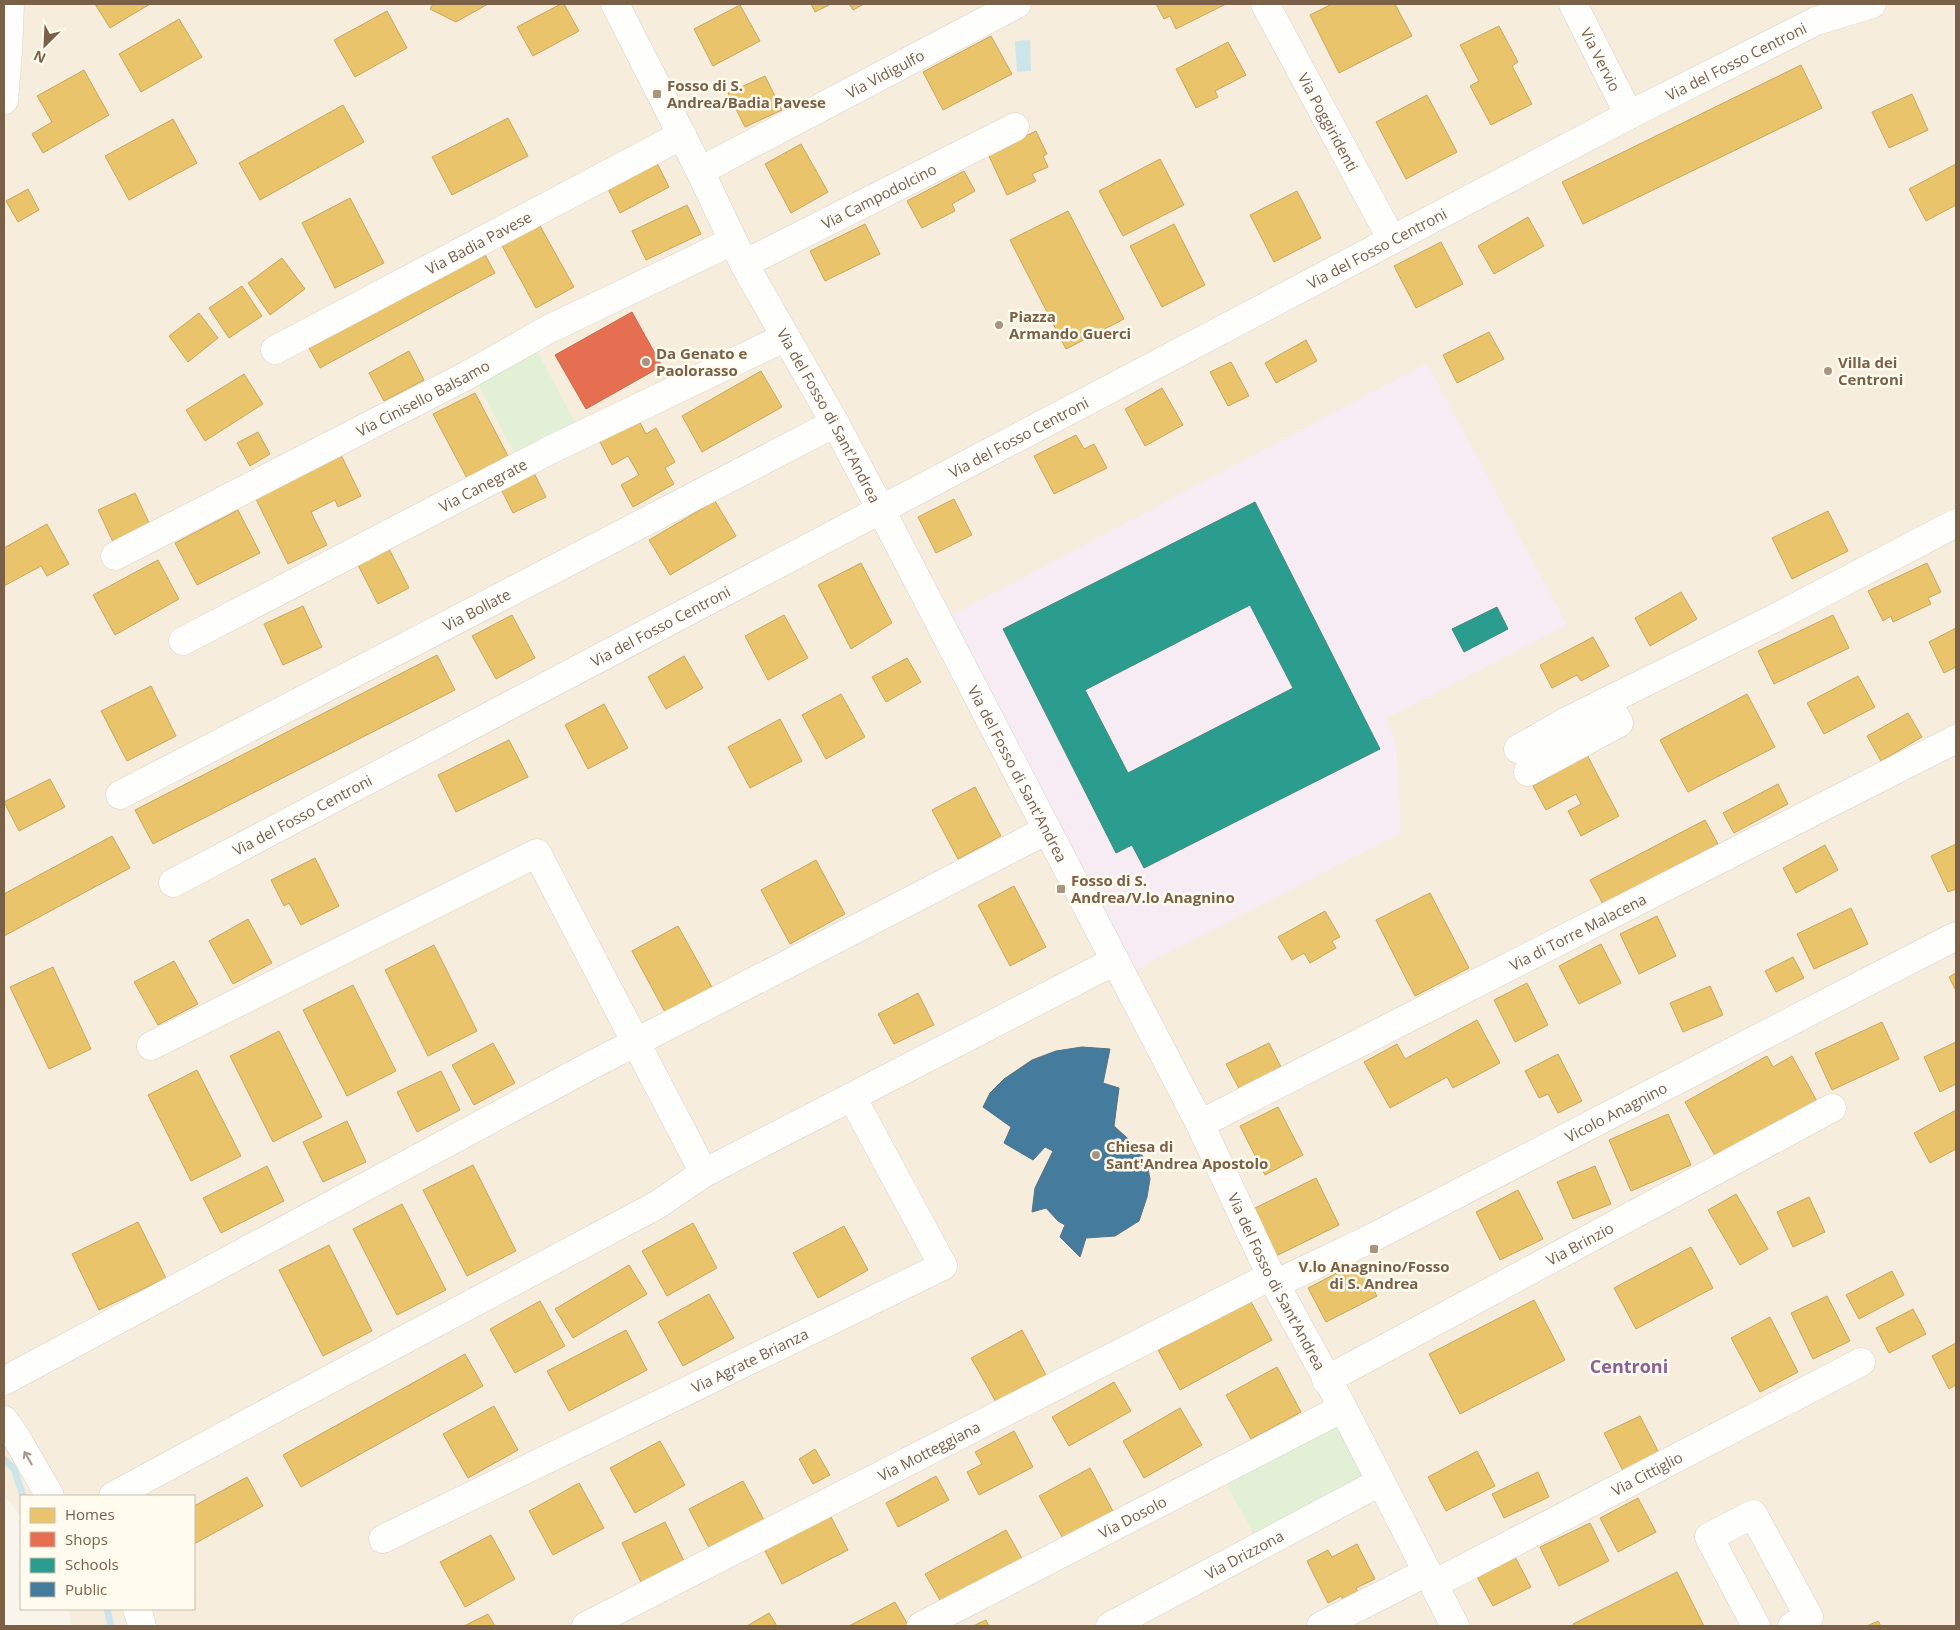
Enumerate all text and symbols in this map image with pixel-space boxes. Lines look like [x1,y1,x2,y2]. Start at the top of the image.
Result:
street label: Via del Fosso Centroni [1662,17,1810,105]
north arrow [20,20,70,70]
street label: Via Vervio [1576,24,1625,95]
street label: Via Vidigulfo [842,45,928,102]
text: N [30,46,49,68]
street label: Via Poggiridenti [1294,69,1363,175]
place label: Fosso di S. Andrea/Badia Pavese [667,75,826,112]
marker: Fosso di S. Andrea/Badia Pavese [651,88,663,100]
street label: Via Campodolcino [818,158,940,233]
street label: Via del Fosso Centroni [1304,203,1450,293]
street label: Via Badia Pavese [422,206,535,279]
place label: Piazza Armando Guerci [1009,306,1131,343]
marker: Piazza Armando Guerci [993,319,1005,331]
street label: Via del Fosso di Sant'Andrea [773,325,885,506]
place label: Da Genato e Paolorasso [656,343,747,380]
place label: Villa dei Centroni [1838,352,1903,389]
street label: Via Cinisello Balsamo [353,355,493,441]
marker: Da Genato e Paolorasso [640,356,652,368]
marker: Villa dei Centroni [1822,365,1834,377]
street label: Via del Fosso Centroni [945,392,1092,482]
street label: Via Canegrate [435,454,530,516]
street label: Via del Fosso Centroni [587,581,734,671]
street label: Via Bollate [439,584,514,635]
street label: Via del Fosso di Sant'Andrea [964,682,1072,865]
street label: Via del Fosso Centroni [229,770,375,860]
place label: Fosso di S. Andrea/V.lo Anagnino [1071,870,1235,907]
marker: Fosso di S. Andrea/V.lo Anagnino [1055,883,1067,895]
street label: Via di Torre Malacena [1506,888,1650,975]
street label: Vicolo Anagnino [1562,1077,1670,1146]
place label: Chiesa di Sant'Andrea Apostolo [1106,1136,1268,1173]
marker: Chiesa di Sant'Andrea Apostolo [1090,1149,1102,1161]
street label: Via del Fosso di Sant'Andrea [1224,1189,1330,1374]
street label: Via Brinzio [1542,1217,1617,1270]
marker: V.lo Anagnino/Fosso di S. Andrea [1368,1243,1380,1255]
place label: V.lo Anagnino/Fosso di S. Andrea [1298,1256,1450,1293]
street label: Via Agrate Brianza [688,1323,811,1397]
district label: Centroni [1590,1354,1668,1378]
street label: Via Motteggiana [874,1416,984,1485]
street label: Via Cittiglio [1608,1447,1686,1500]
one-way arrow [23,1450,33,1465]
street label: Via Dosolo [1095,1491,1170,1543]
legend [20,1495,195,1610]
text: Homes [65,1504,115,1524]
street label: Via Drizzona [1201,1525,1287,1584]
text: Shops [65,1529,108,1549]
text: Schools [65,1554,119,1574]
text: Public [65,1579,107,1599]

